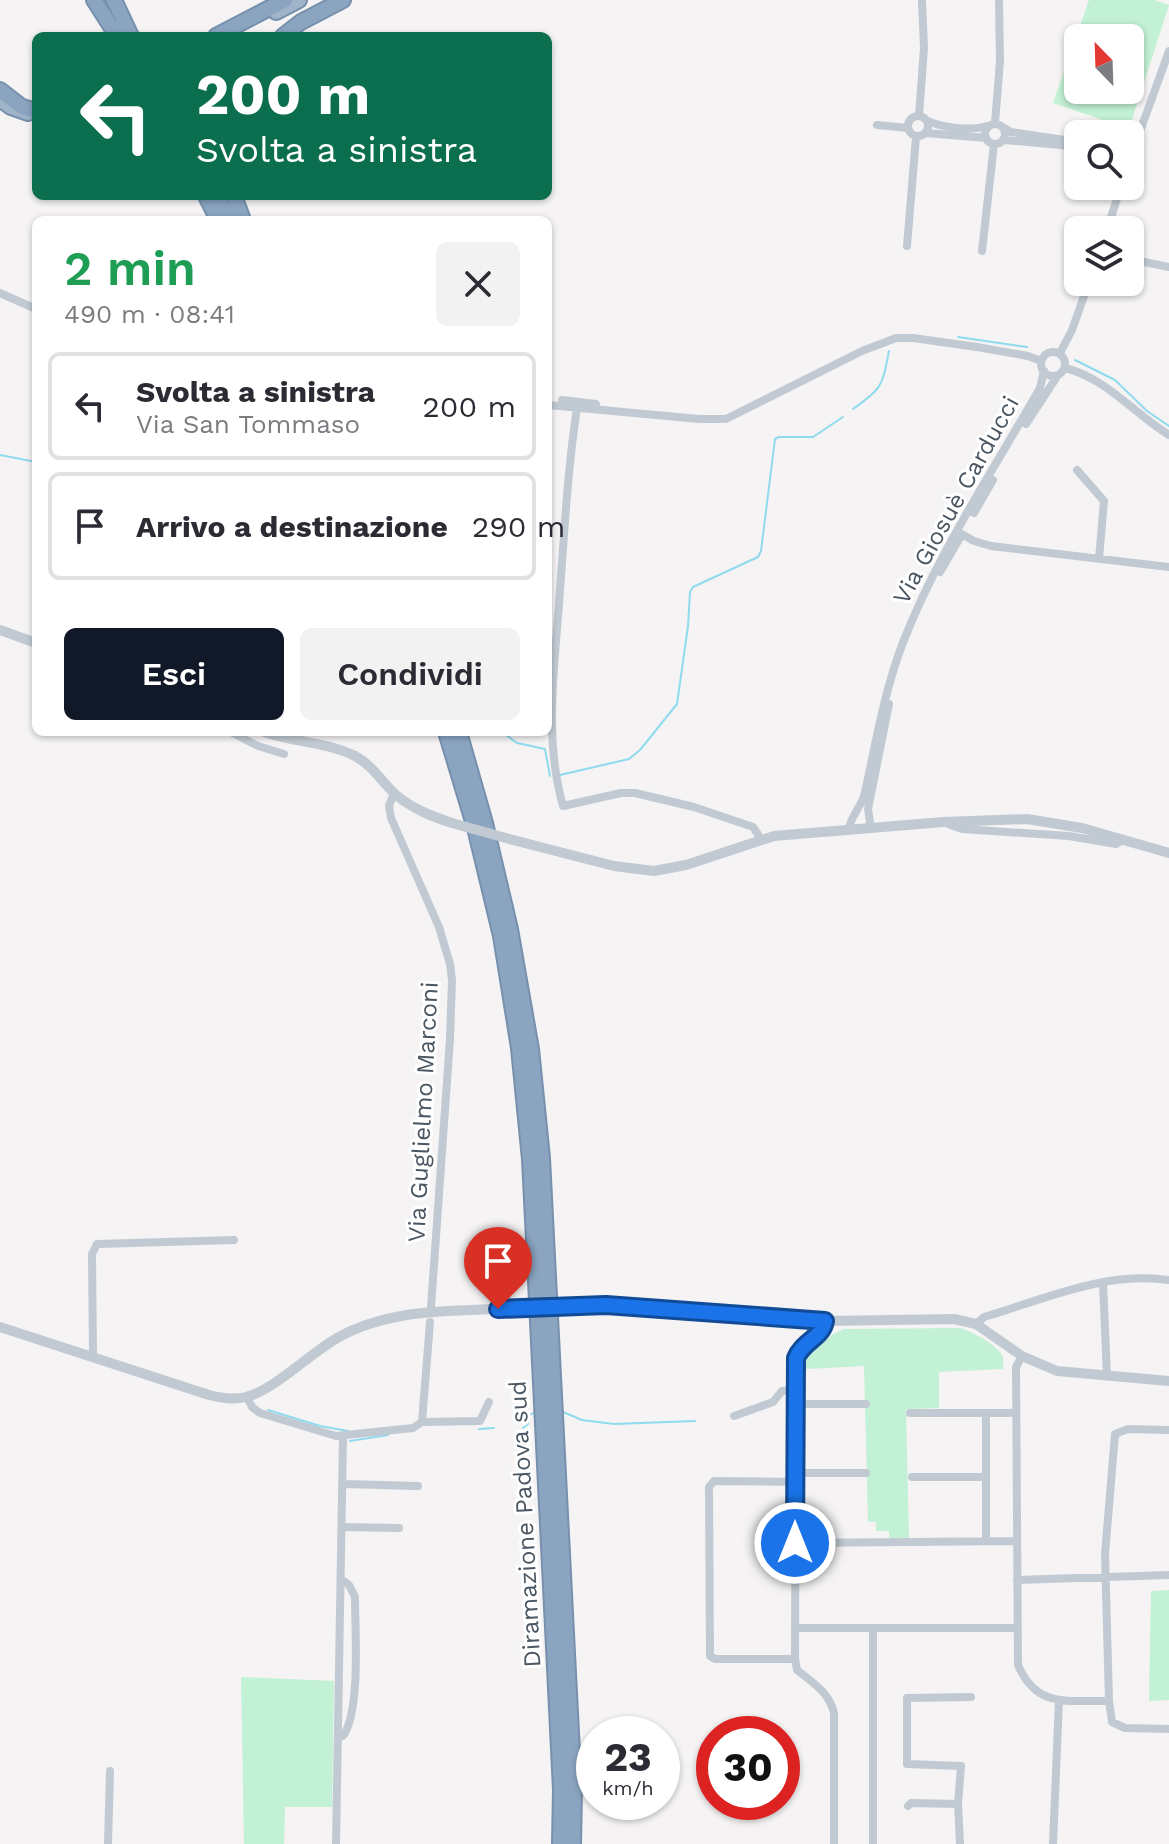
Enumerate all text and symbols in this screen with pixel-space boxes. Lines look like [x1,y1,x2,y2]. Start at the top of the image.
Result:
north arrow [1064,24,1144,104]
map controls [1064,24,1144,296]
text: 200 m [196,62,370,128]
icon: left [64,64,168,168]
button: search [1064,120,1144,200]
text: Svolta a sinistra [196,129,477,171]
button: layers [1064,216,1144,296]
text: 2 min [64,240,196,297]
button: close [436,242,520,326]
text: 490 m · 08:41 [64,299,235,329]
text: Svolta a sinistra [136,374,375,409]
icon: left [68,384,112,428]
text: 200 m [422,389,516,424]
street label: Via Giosuè Carducci [887,391,1025,609]
text: Via San Tommaso [136,409,360,439]
icon: arrive [68,504,112,548]
text: Arrivo a destinazione [136,509,448,544]
text: 290 m [472,509,565,544]
button: Esci [64,628,284,720]
button: Condividi [300,628,520,720]
street label: Via Guglielmo Marconi [402,981,444,1243]
pin [464,1227,532,1309]
icon: arrive [476,1239,520,1283]
street label: Diramazione Padova sud [504,1380,546,1668]
position arrow [753,1501,837,1585]
speed limit sign: 30 [696,1716,800,1820]
text: 23 [604,1734,652,1781]
text: km/h [602,1776,654,1800]

